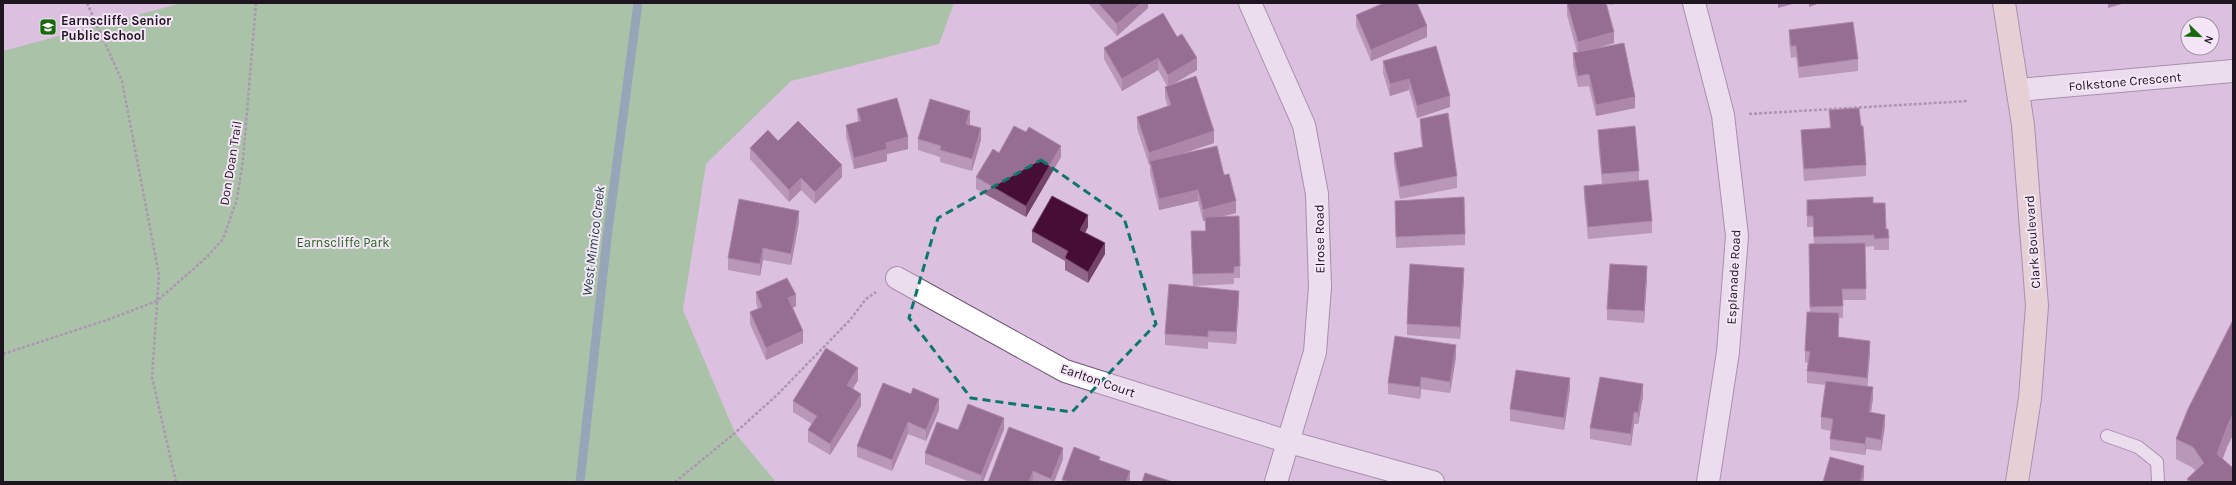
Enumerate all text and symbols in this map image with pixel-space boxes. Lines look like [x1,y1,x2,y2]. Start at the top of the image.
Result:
place label: Earnscliffe Senior Public School [61,13,172,43]
north arrow [2180,16,2220,56]
school or university icon: Earnscliffe Senior Public School [38,17,58,37]
text: N [2201,34,2216,46]
street label: Folkstone Crescent [2068,69,2182,94]
street label: Don Doan Trail [216,120,245,206]
water label: West Mimico Creek [578,184,609,297]
street label: Clark Boulevard [2022,195,2043,289]
street label: Elrose Road [1311,204,1328,274]
street label: Esplanade Road [1724,229,1743,325]
park label: Earnscliffe Park [296,235,390,250]
street label: Earlton Court [1058,361,1137,400]

